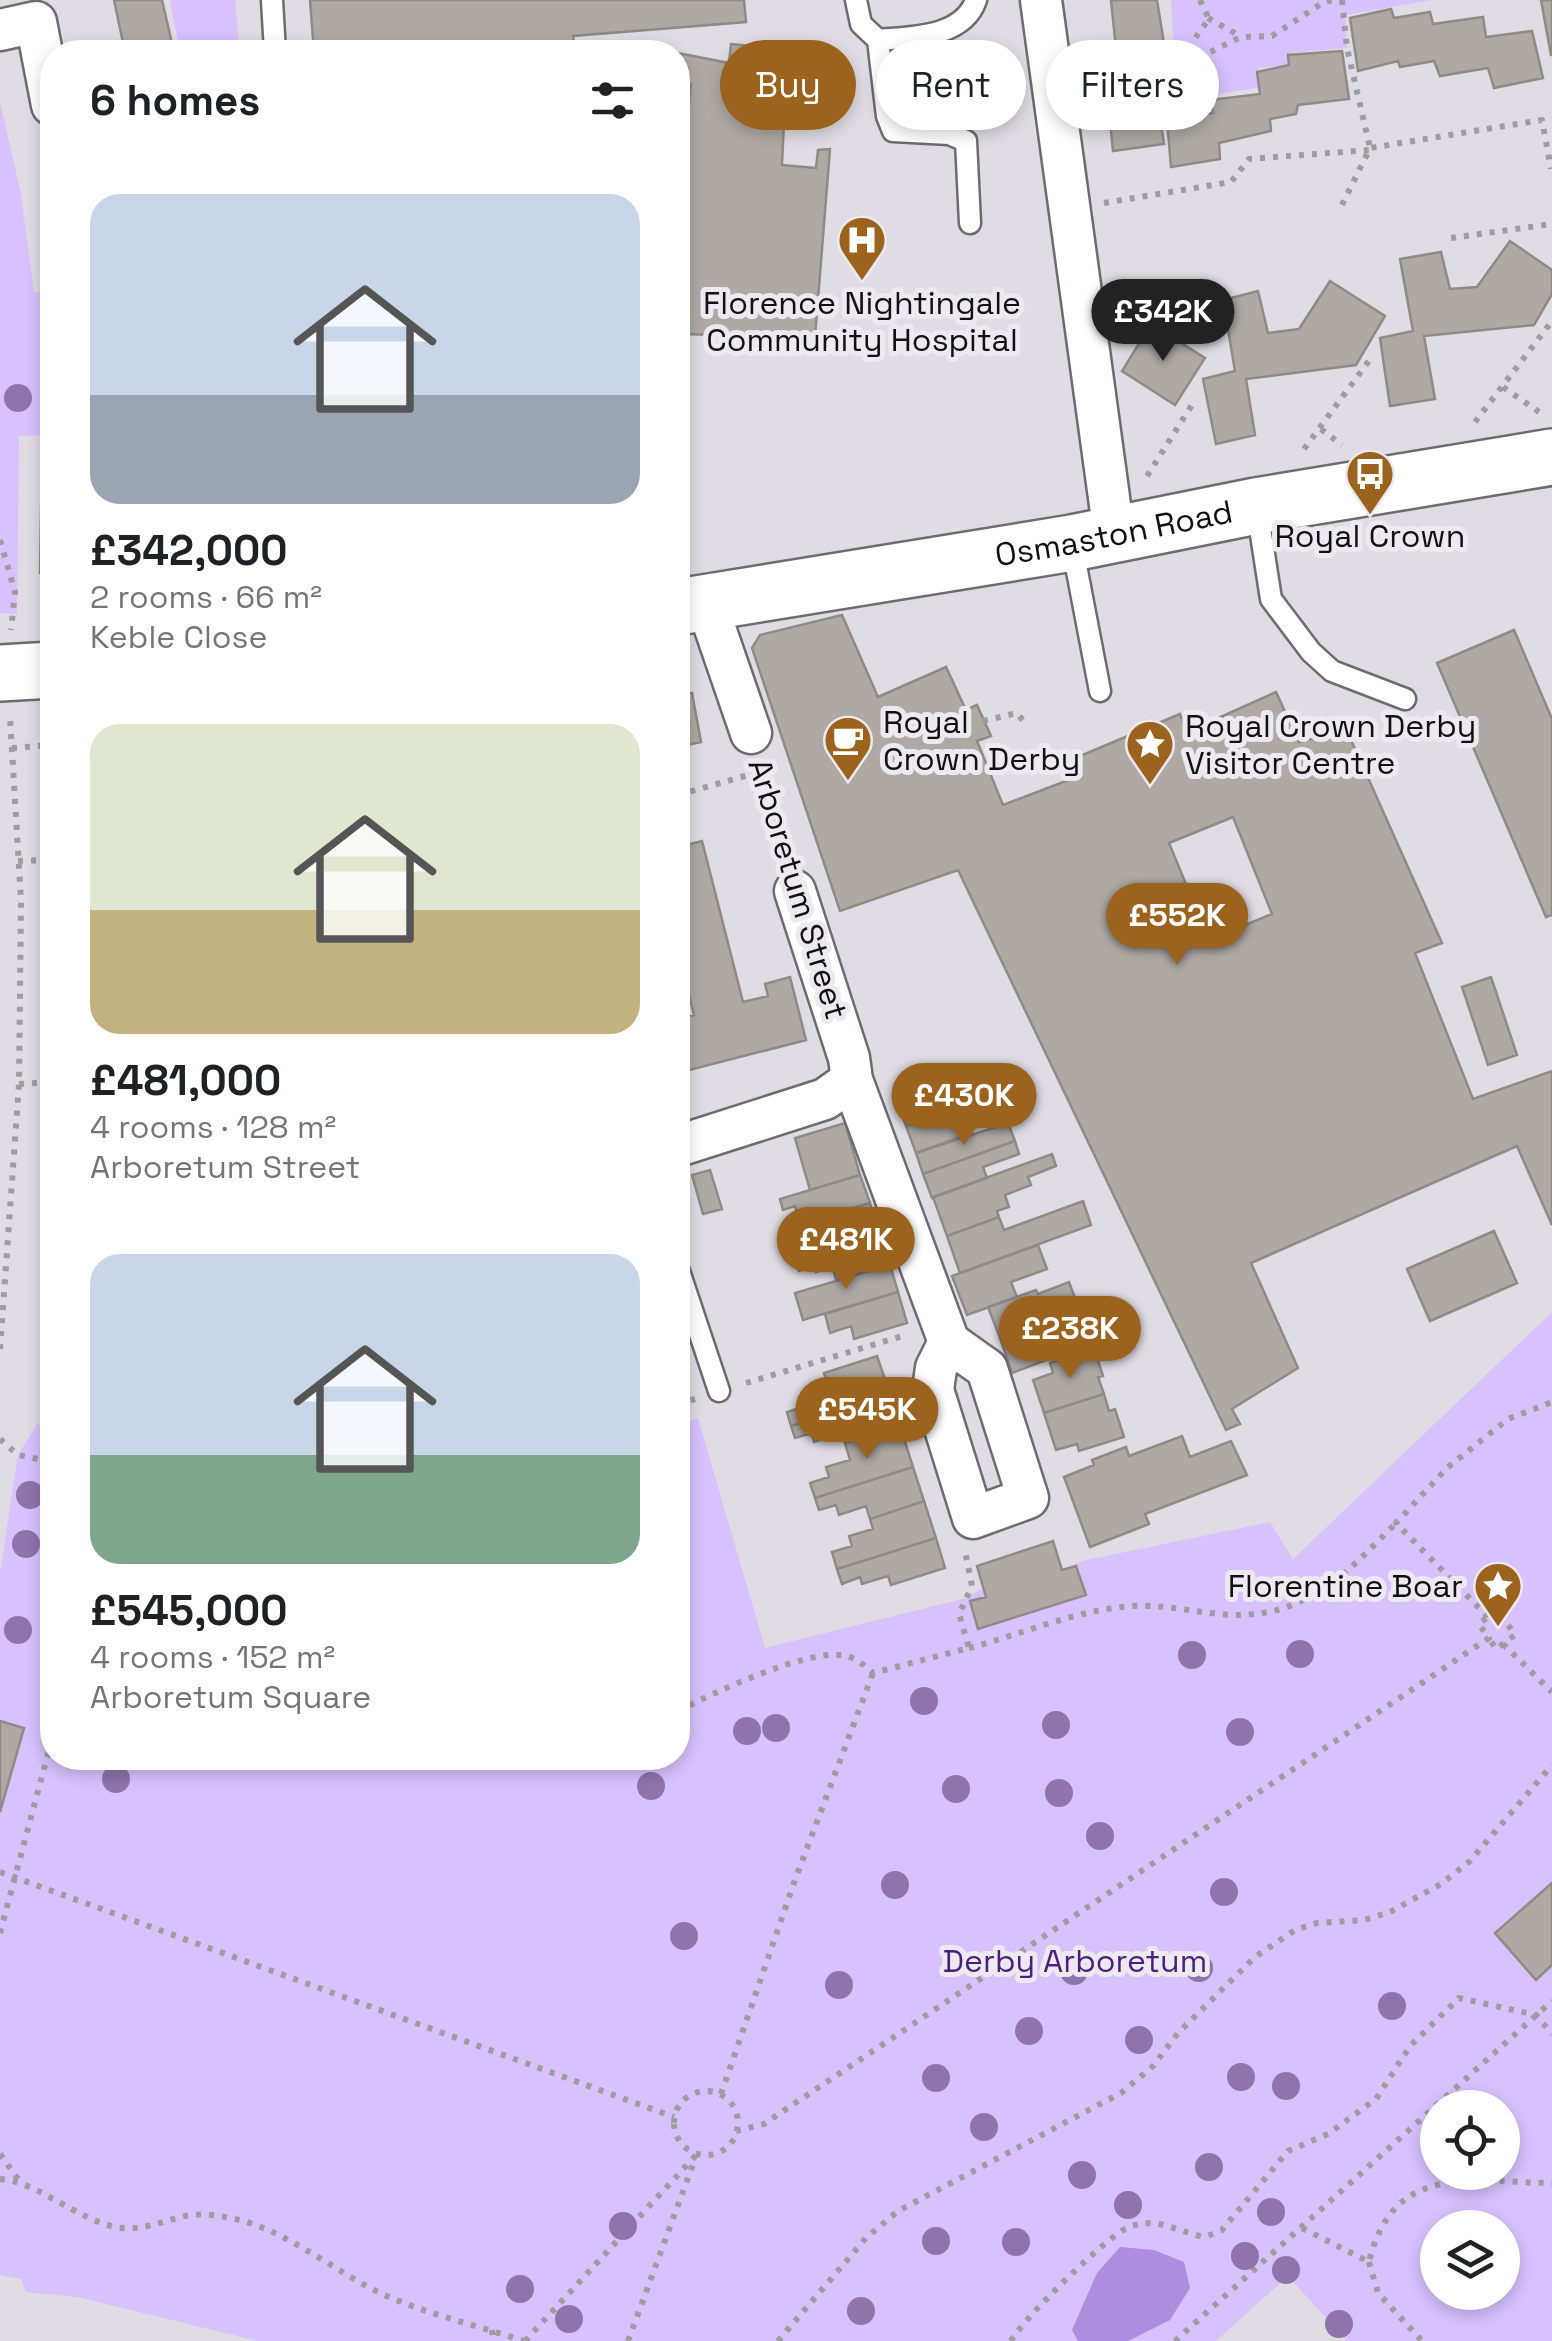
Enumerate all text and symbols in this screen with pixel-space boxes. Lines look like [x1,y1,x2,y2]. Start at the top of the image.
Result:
chip: Buy [720,40,856,130]
chip: Rent [876,40,1026,130]
chip: Filters [1046,40,1219,130]
icon: filters [585,73,640,128]
text: 6 homes [90,74,260,127]
hospital icon: Florence Nightingale Community Hospital [836,214,888,282]
icon: home [275,259,455,439]
pin: £342K [1093,279,1233,364]
place label: Florence Nightingale Community Hospital [703,283,1021,360]
text: £342K [1113,291,1213,331]
bus stop icon: Royal Crown [1344,448,1396,516]
street label: Osmaston Road [992,491,1236,575]
place label: Royal Crown [1275,516,1465,556]
text: £342,000 [90,524,287,577]
text: 2 rooms · 66 m² [90,577,322,617]
text: Keble Close [90,617,267,657]
place label: Royal Crown Derby [883,702,1080,779]
place label: Royal Crown Derby Visitor Centre [1185,706,1476,783]
cafe icon: Royal Crown Derby [822,714,874,782]
place icon: Royal Crown Derby Visitor Centre [1124,718,1176,786]
street label: Arboretum Street [739,754,857,1024]
icon: home [275,789,455,969]
pin: £552K [1107,883,1247,968]
text: £552K [1128,895,1226,935]
text: £481,000 [90,1054,281,1107]
pin: £430K [894,1063,1034,1148]
text: £430K [914,1075,1015,1115]
text: 4 rooms · 128 m² [90,1107,336,1147]
text: Arboretum Street [90,1147,360,1187]
pin: £481K [776,1207,916,1292]
text: £481K [799,1219,893,1259]
pin: £238K [1000,1296,1140,1381]
text: £238K [1021,1308,1119,1348]
icon: home [275,1319,455,1499]
pin: £545K [797,1377,937,1462]
text: £545K [817,1389,917,1429]
place icon: Florentine Boar [1472,1560,1524,1628]
place label: Florentine Boar [1228,1566,1463,1606]
text: £545,000 [90,1584,287,1637]
text: 4 rooms · 152 m² [90,1637,335,1677]
text: Arboretum Square [90,1677,371,1717]
park label: Derby Arboretum [943,1941,1207,1981]
map controls [1420,2090,1520,2310]
button: locate [1420,2090,1520,2190]
button: layers [1420,2210,1520,2310]

